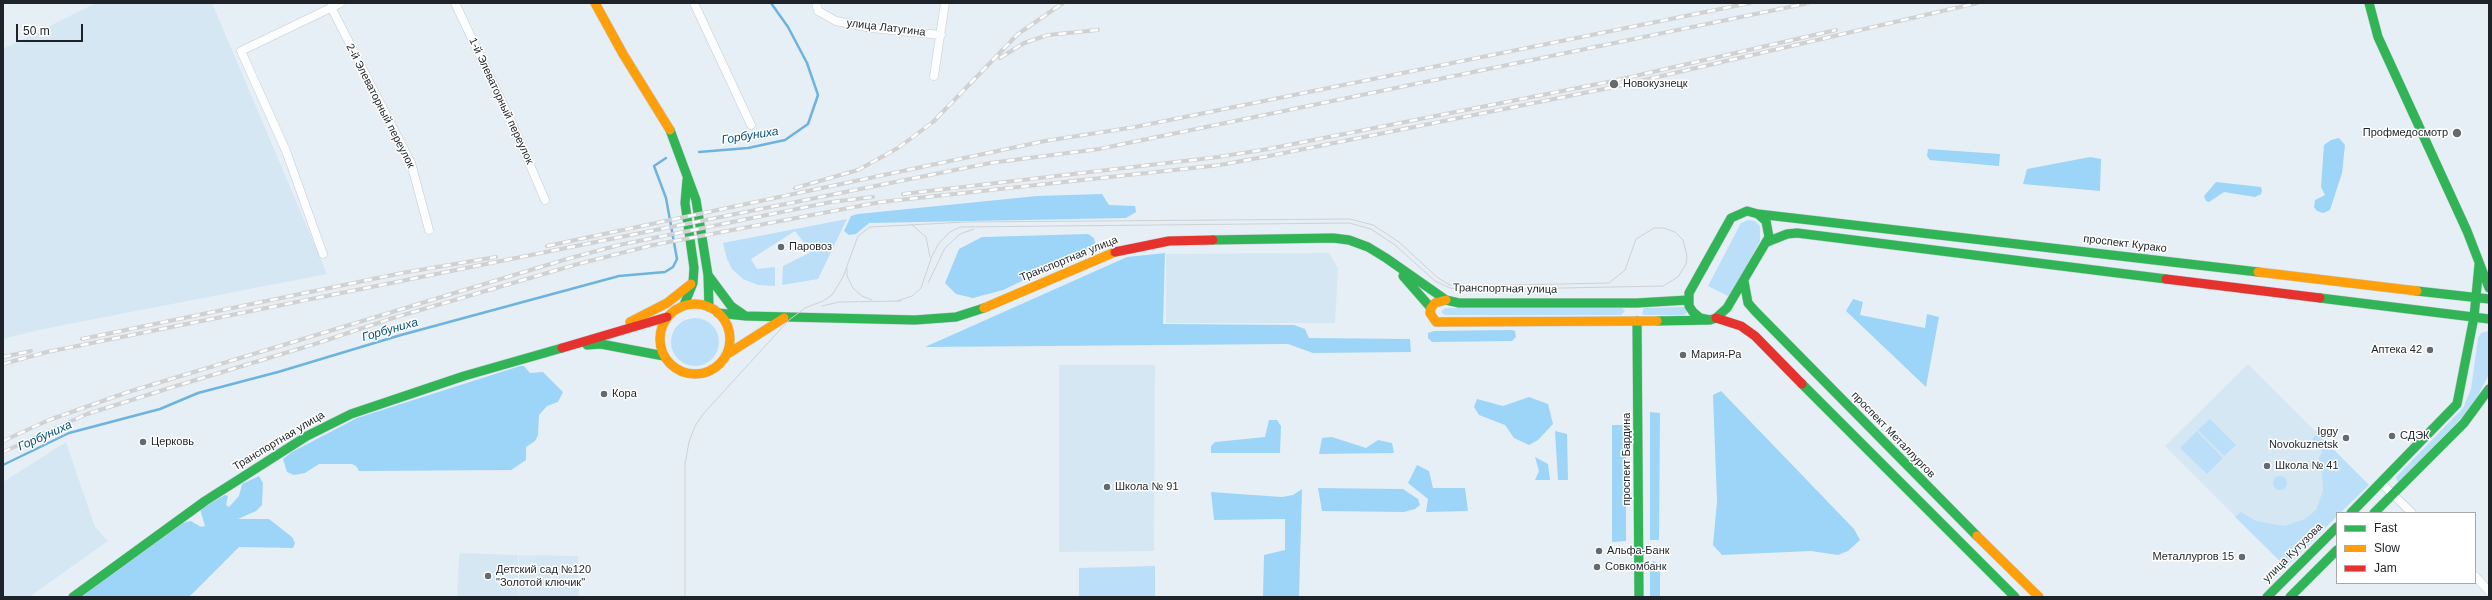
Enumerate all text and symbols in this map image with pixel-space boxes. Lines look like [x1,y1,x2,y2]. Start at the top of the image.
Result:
scale bar [18,16,85,42]
street label: улица Латугина [846,17,926,39]
text: 50 m [23,24,50,38]
street label: 1-й Элеваторный переулок [466,36,536,166]
street label: 2-й Элеваторный переулок [343,42,417,170]
place label: Новокузнецк [1623,77,1688,91]
marker: Новокузнецк [1608,78,1620,90]
water label: Горбуниха [720,124,780,148]
place label: Профмедосмотр [2363,126,2448,140]
marker: Профмедосмотр [2451,127,2463,139]
street label: проспект Курако [2083,232,2167,256]
street label: Транспортная улица [1018,233,1120,285]
place label: Паровоз [789,240,832,254]
marker: Паровоз [776,242,786,252]
street label: Транспортная улица [1453,281,1557,297]
water label: Горбуниха [360,315,420,345]
place label: Аптека 42 [2371,343,2422,357]
marker: Аптека 42 [2425,345,2435,355]
place label: Мария-Ра [1691,348,1741,362]
marker: Мария-Ра [1678,350,1688,360]
place label: Кора [612,387,637,401]
marker: Кора [599,389,609,399]
street label: проспект Металлургов [1848,389,1938,481]
street label: Транспортная улица [231,408,327,474]
street label: проспект Бардина [1620,413,1634,505]
water label: Горбуниха [16,418,74,454]
place label: Iggy Novokuznetsk [2269,425,2338,451]
place label: СДЭК [2400,429,2429,443]
marker: СДЭК [2387,431,2397,441]
marker: Iggy Novokuznetsk [2341,433,2351,443]
place label: Церковь [151,435,194,449]
marker: Церковь [138,437,148,447]
place label: Школа № 41 [2275,459,2339,473]
marker: Школа № 41 [2262,461,2272,471]
place label: Школа № 91 [1115,480,1179,494]
marker: Школа № 91 [1102,482,1112,492]
legend [2336,512,2476,584]
street label: улица Кутузова [2260,520,2326,586]
text: Fast [2374,521,2397,535]
text: Slow [2374,541,2400,555]
place label: Альфа-Банк [1607,544,1670,558]
marker: Альфа-Банк [1594,546,1604,556]
place label: Металлургов 15 [2153,550,2234,564]
marker: Металлургов 15 [2237,552,2247,562]
place label: Совкомбанк [1605,560,1666,574]
text: Jam [2374,561,2397,575]
marker: Совкомбанк [1592,562,1602,572]
place label: Детский сад №120 "Золотой ключик" [496,563,591,589]
marker: Детский сад №120 "Золотой ключик" [483,571,493,581]

